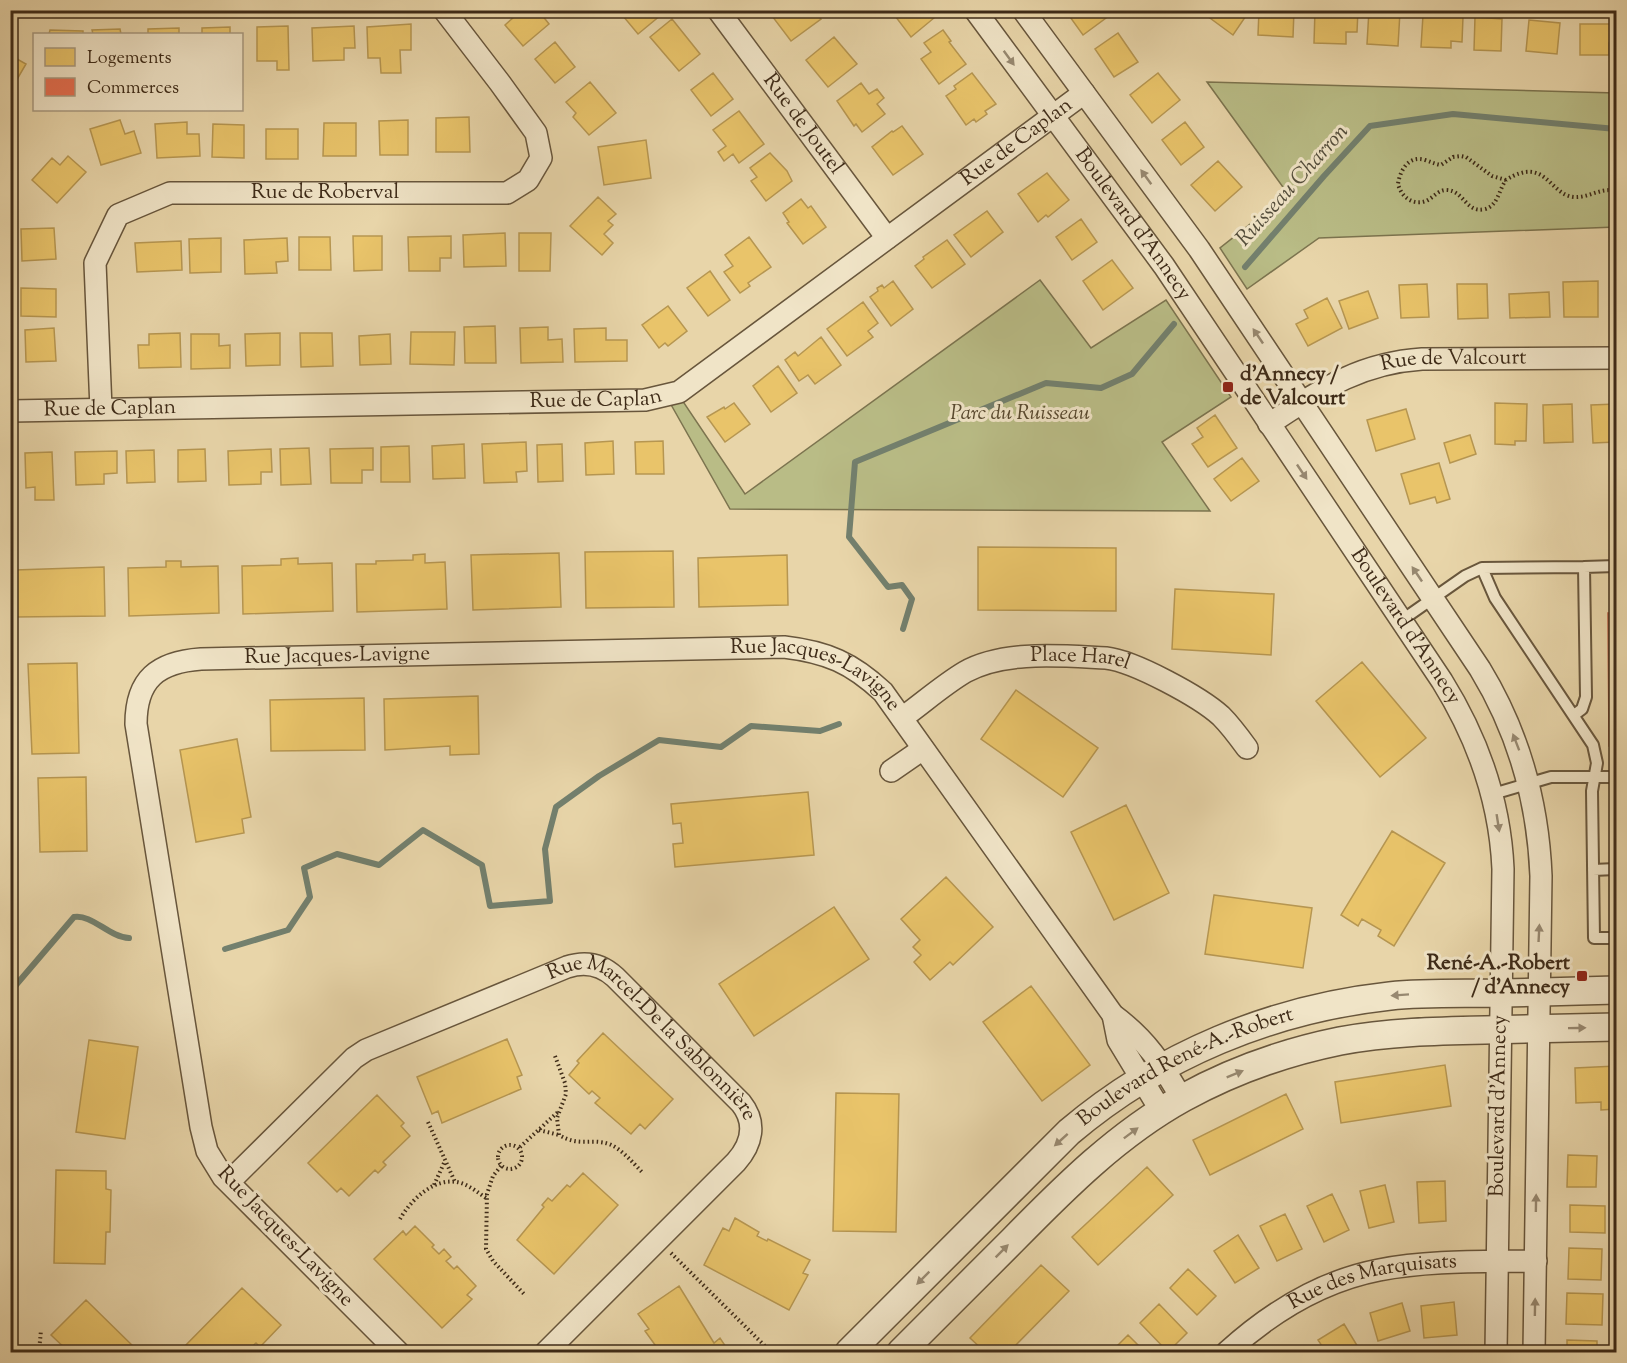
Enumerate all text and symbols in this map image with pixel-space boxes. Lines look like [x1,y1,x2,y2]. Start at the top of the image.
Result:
legend [33,33,243,111]
text: Logements [87,46,172,72]
one-way arrow [1003,50,1015,65]
street label: Rue de Joutel [755,67,850,181]
text: Commerces [87,76,179,102]
street label: Rue de Caplan [955,91,1079,194]
water label: Ruisseau Charron [1229,117,1357,254]
street label: Boulevard d'Annecy [1067,142,1198,307]
one-way arrow [1140,169,1152,185]
street label: Rue de Roberval [251,178,399,208]
one-way arrow [1253,328,1264,344]
street label: Rue de Valcourt [1378,343,1527,380]
place label: d'Annecy / de Valcourt [1240,360,1346,414]
marker: d'Annecy / de Valcourt [1221,380,1235,394]
street label: Rue de Caplan [529,381,665,417]
street label: Rue de Caplan [44,393,176,425]
park label: Parc du Ruisseau [950,399,1090,429]
one-way arrow [1296,464,1308,480]
street label: Boulevard d'Annecy [1342,542,1468,711]
one-way arrow [1411,566,1422,583]
street label: Rue Jacques-Lavigne [730,632,907,718]
street label: Rue Jacques-Lavigne [244,639,430,673]
street label: Place Harel [1030,641,1135,679]
one-way arrow [1510,732,1520,750]
one-way arrow [1494,813,1503,832]
one-way arrow [1534,924,1543,943]
street label: Rue Marcel-De la Sablonnière [542,949,764,1125]
place label: René-A.-Robert / d'Annecy [1427,949,1571,1003]
marker: René-A.-Robert / d'Annecy [1575,969,1589,983]
one-way arrow [1391,991,1410,1000]
street label: Boulevard René-A.-Robert [1071,1000,1297,1134]
street label: Boulevard d'Annecy [1482,1014,1516,1197]
one-way arrow [1568,1023,1587,1033]
one-way arrow [1226,1069,1244,1079]
one-way arrow [1123,1127,1138,1139]
one-way arrow [1054,1132,1068,1146]
street label: Rue Jacques-Lavigne [210,1160,360,1314]
one-way arrow [1532,1193,1541,1212]
one-way arrow [994,1245,1008,1259]
street label: Rue des Marquisats [1283,1247,1458,1318]
one-way arrow [917,1270,931,1284]
one-way arrow [1530,1297,1540,1316]

